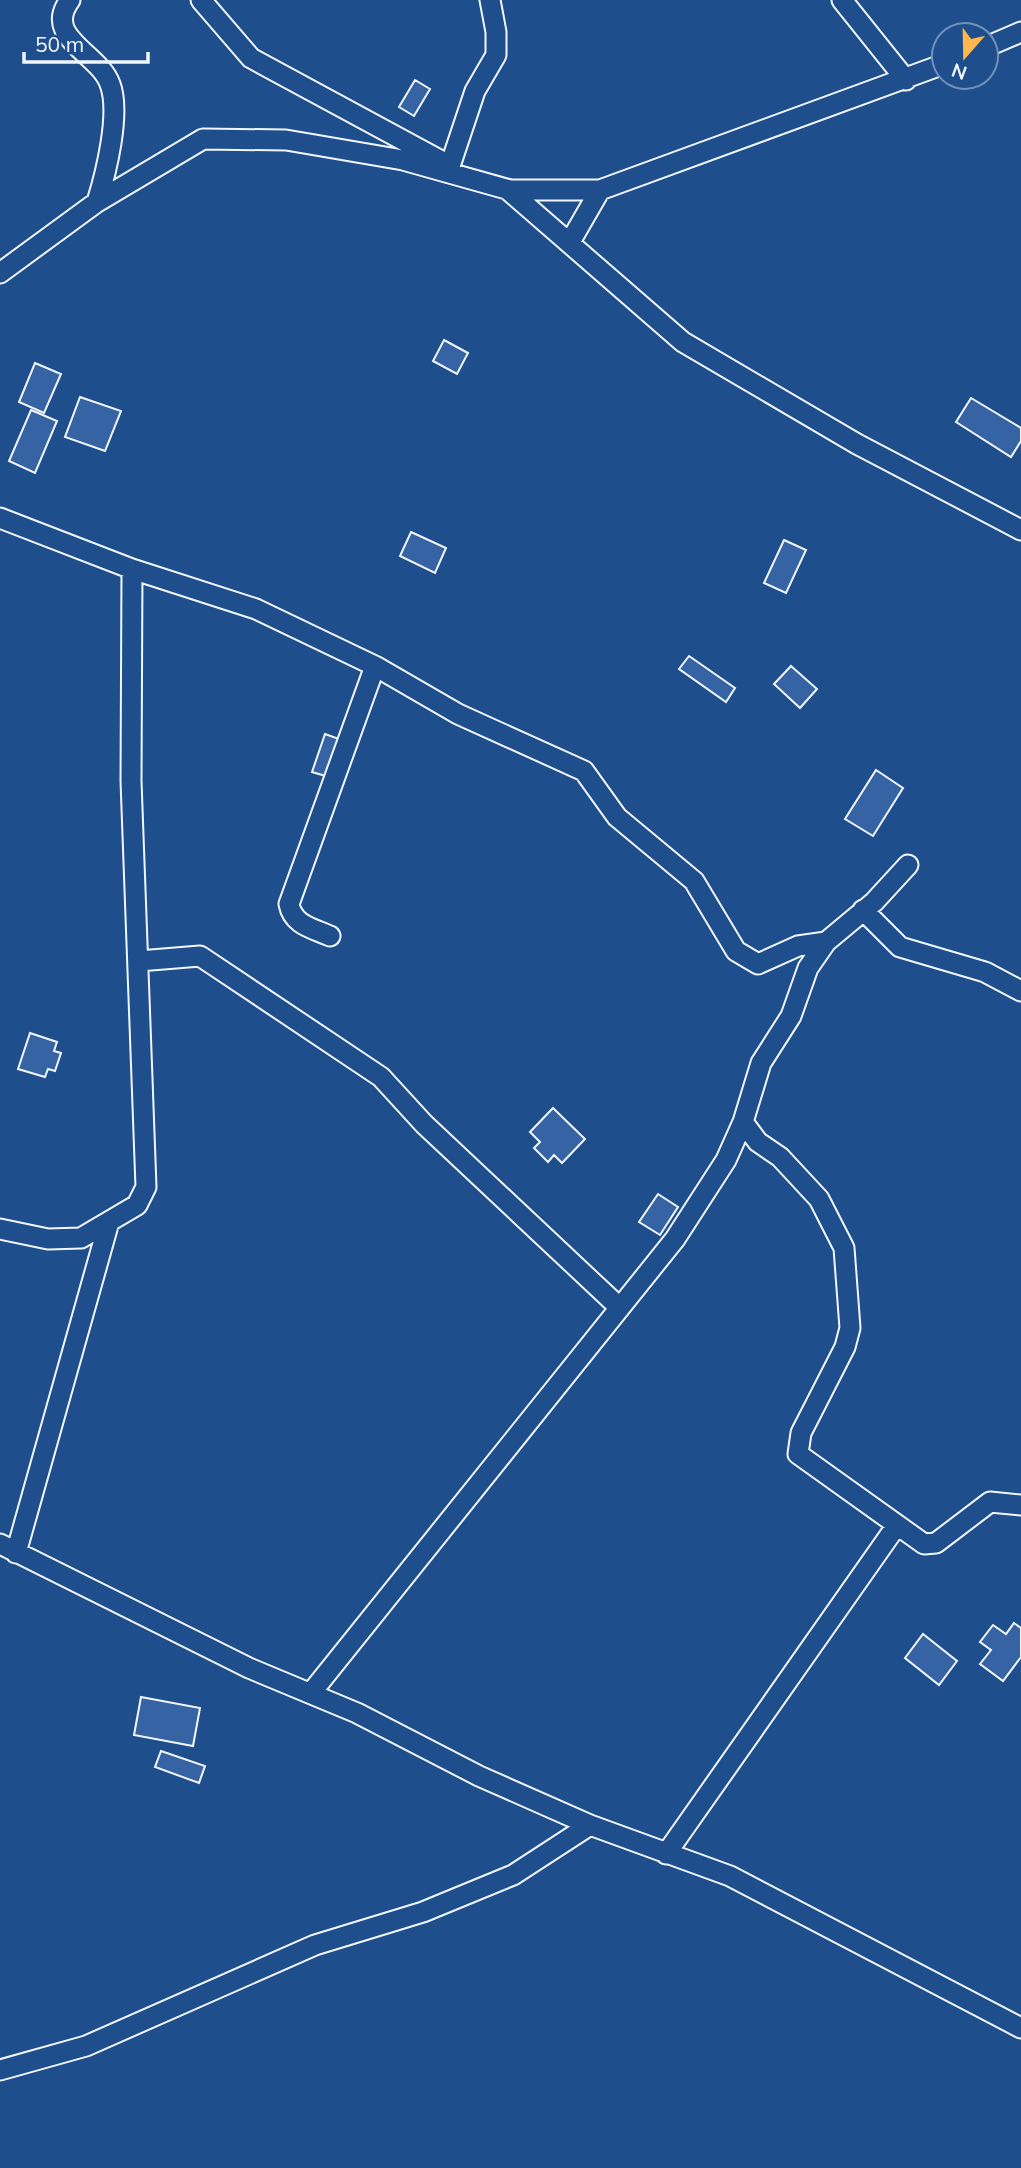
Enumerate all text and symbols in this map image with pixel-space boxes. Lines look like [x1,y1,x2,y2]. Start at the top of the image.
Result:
scale bar [24,21,149,65]
north arrow [930,21,1000,91]
text: 50 m [35,31,84,57]
text: N [948,58,970,86]

